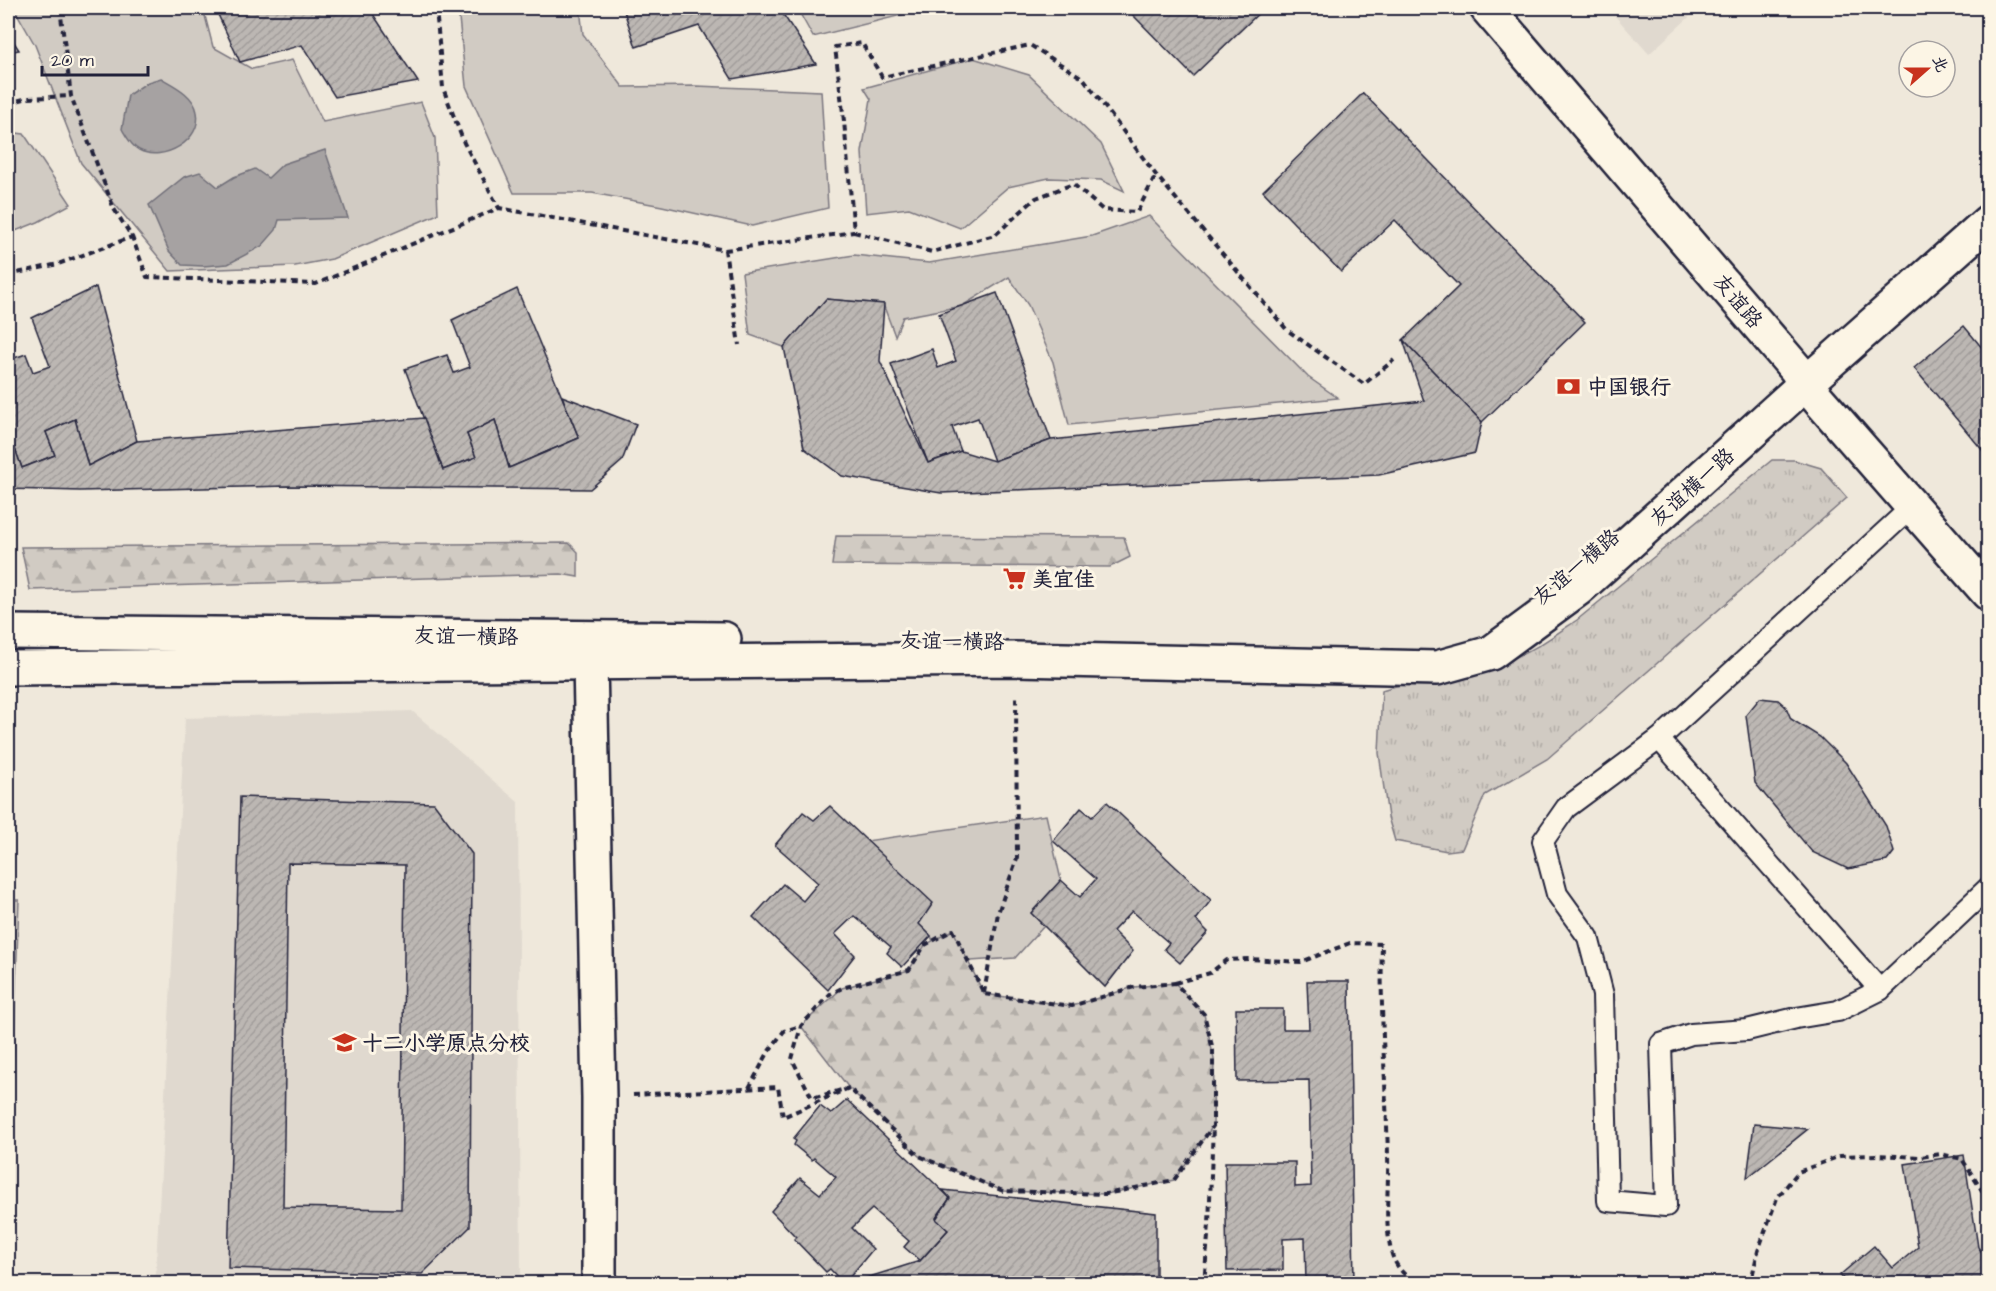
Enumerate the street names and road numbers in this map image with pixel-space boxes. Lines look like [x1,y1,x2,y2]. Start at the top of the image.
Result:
street label: 友谊路 [1706,268,1769,335]
street label: 友谊横一路 [1644,441,1741,533]
street label: 友谊一横路 [1527,523,1626,612]
street label: 友谊一横路 [413,621,519,652]
street label: 友谊一横路 [899,626,1005,657]

